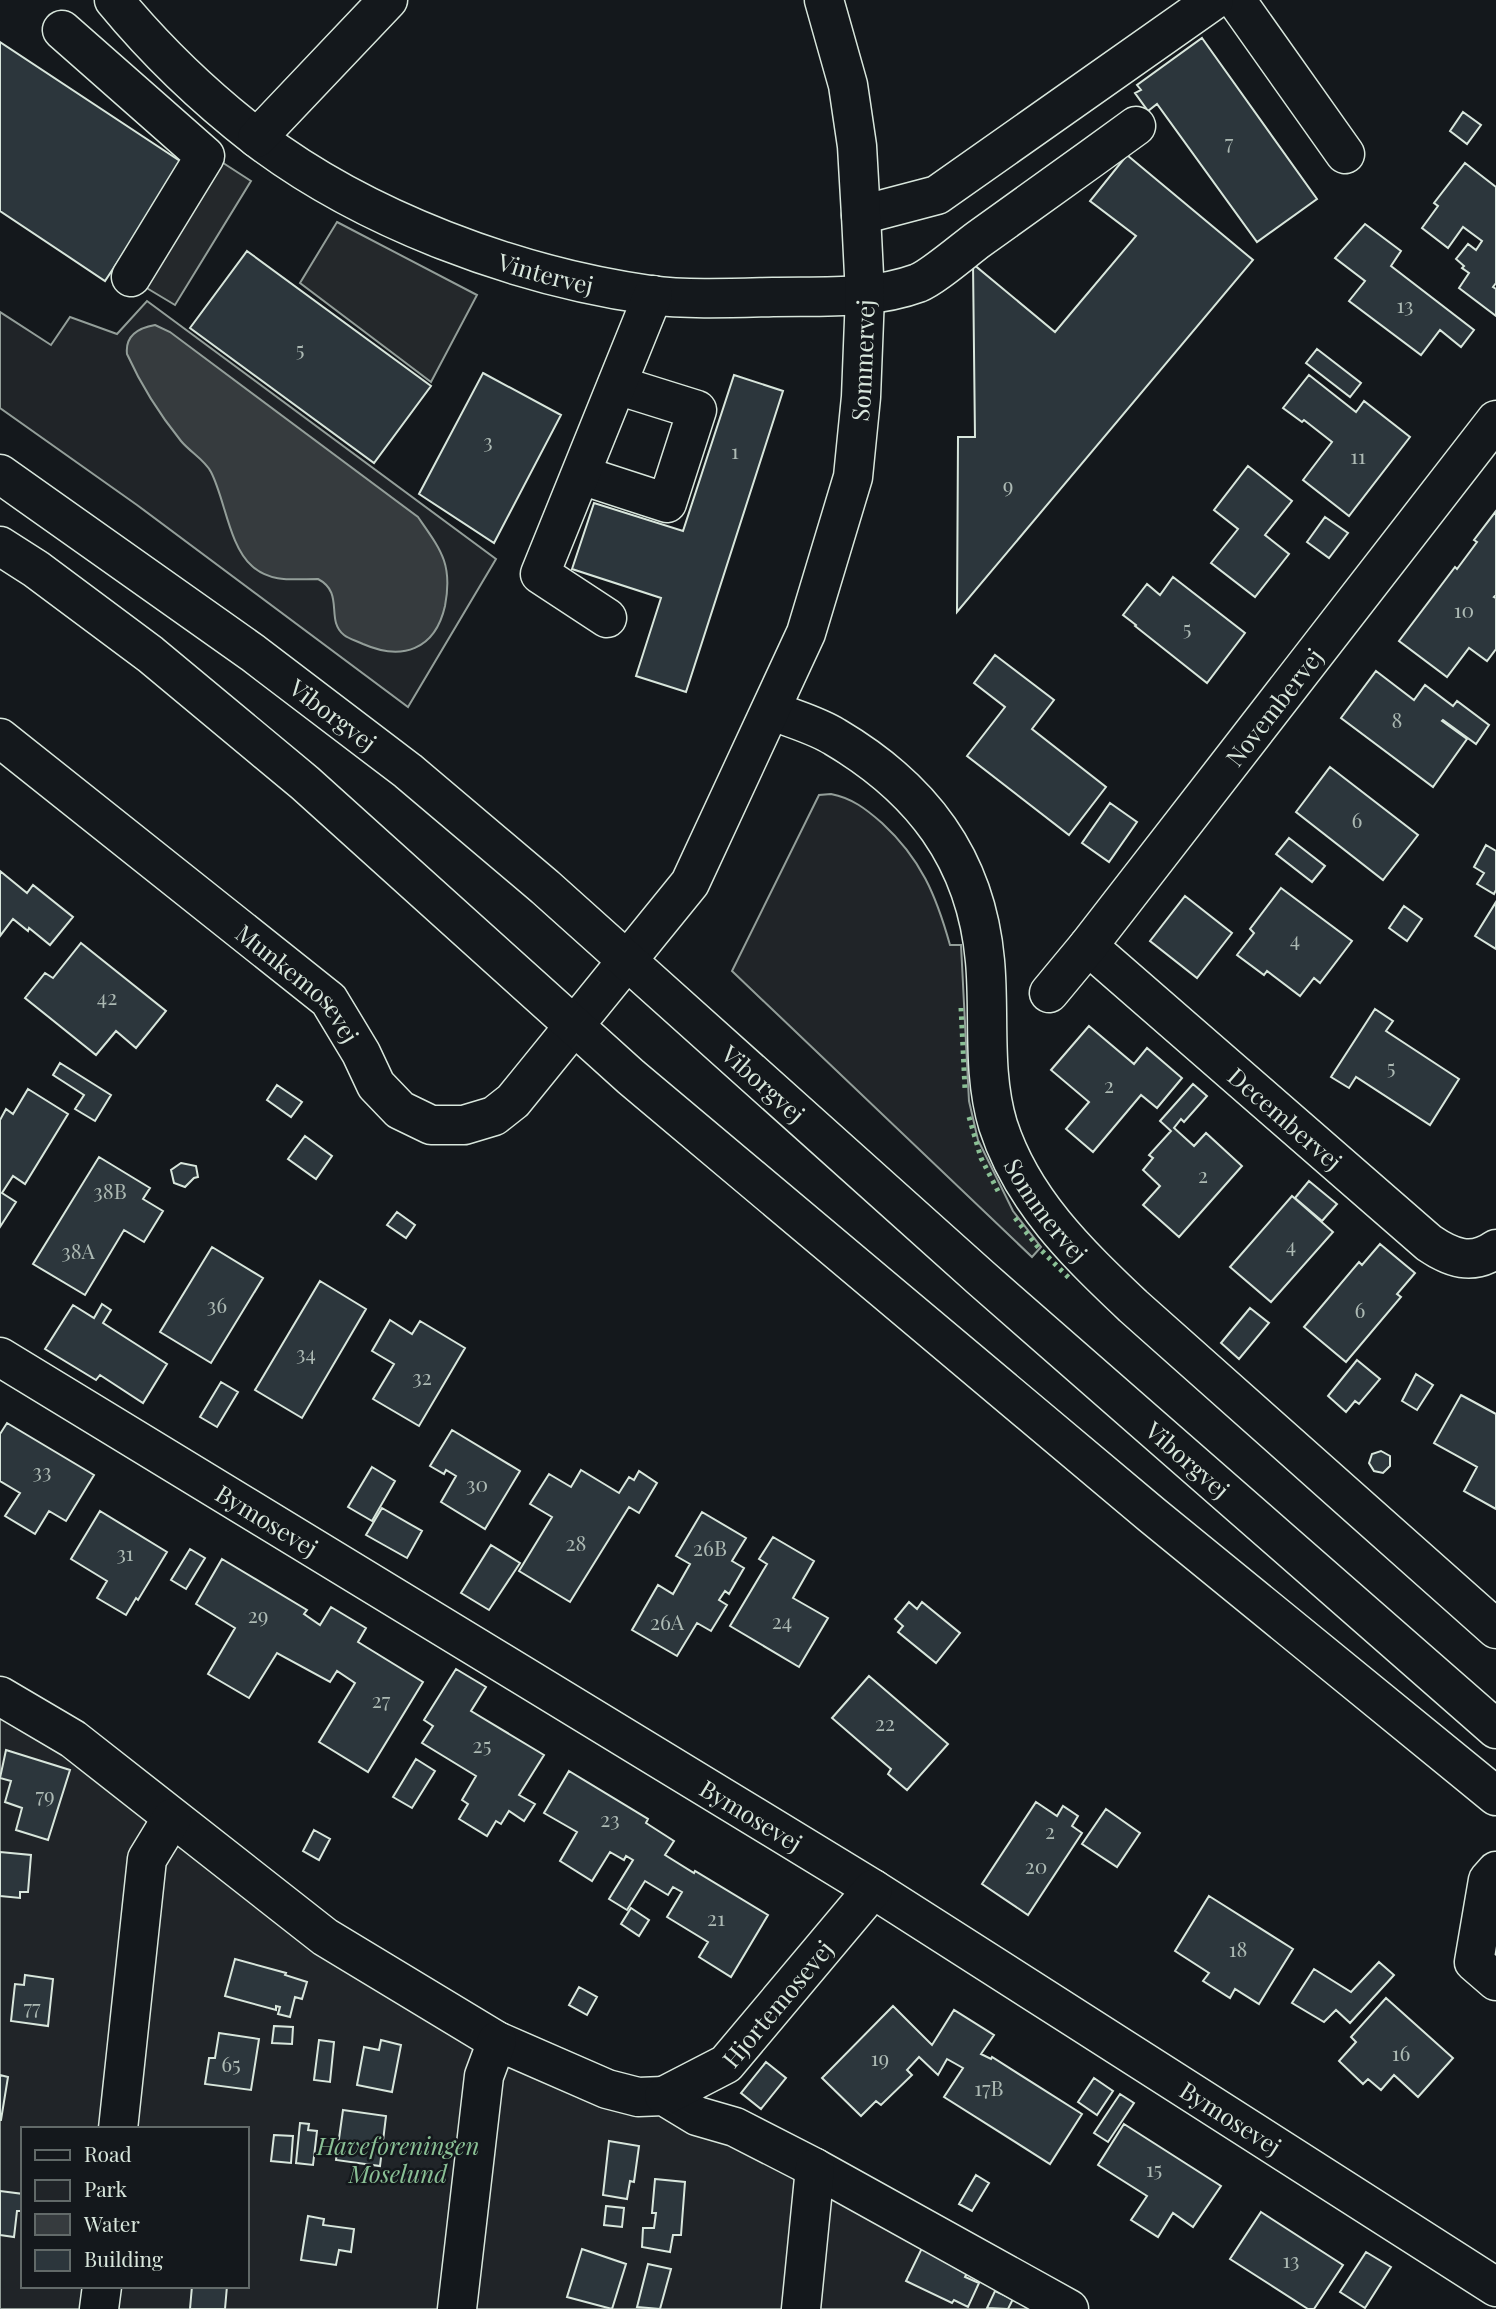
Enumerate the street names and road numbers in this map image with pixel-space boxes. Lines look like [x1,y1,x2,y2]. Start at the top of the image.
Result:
street label: Vintervej [493,244,596,301]
street label: Sommervej [843,299,881,423]
street label: Novembervej [1218,641,1330,772]
street label: Viborgvej [283,670,383,758]
street label: Munkemosevej [230,916,367,1048]
street label: Viborgvej [715,1037,812,1129]
street label: Decembervej [1222,1060,1349,1176]
street label: Sommervej [998,1153,1095,1269]
street label: Viborgvej [1139,1413,1237,1505]
street label: Bymosevej [210,1477,324,1563]
street label: Bymosevej [694,1772,809,1858]
street label: Hjortemosevej [714,1933,840,2074]
street label: Bymosevej [1174,2073,1288,2162]

